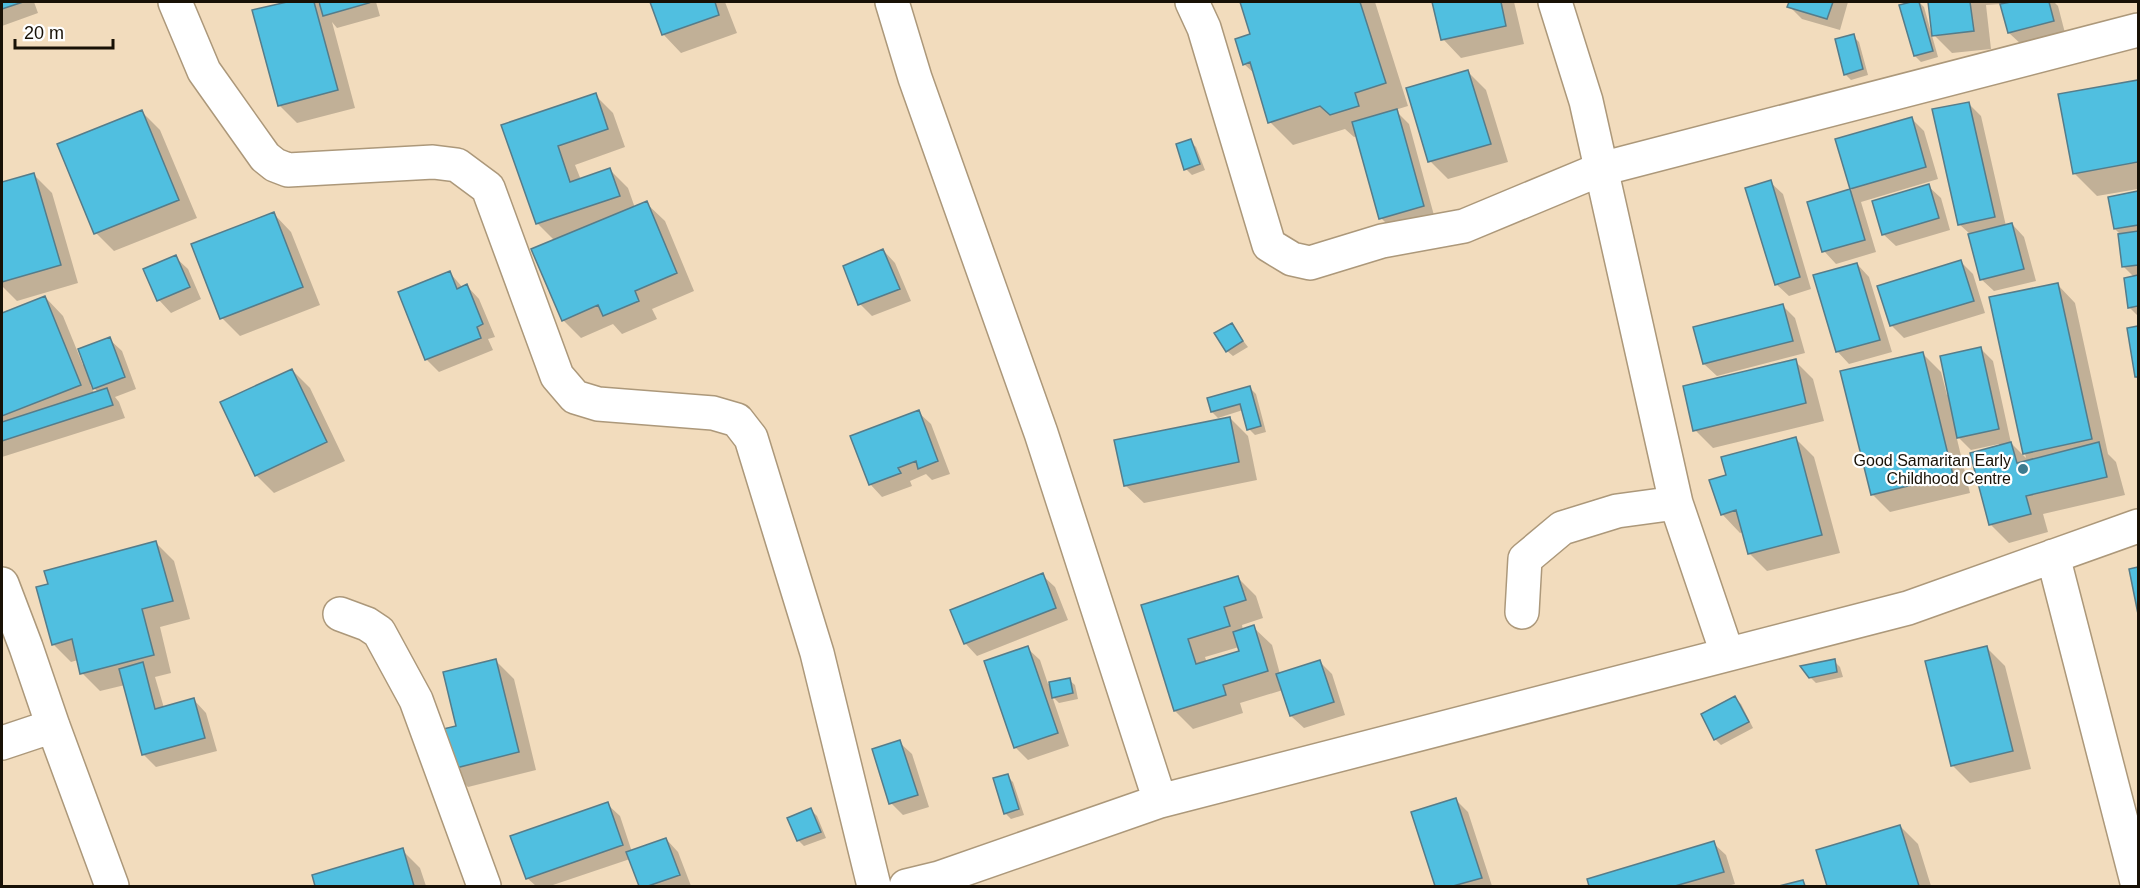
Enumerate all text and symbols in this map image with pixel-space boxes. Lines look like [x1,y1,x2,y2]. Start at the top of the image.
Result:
scale bar [15,12,112,50]
text: 20 m [24,23,64,43]
place label: Good Samaritan Early Childhood Centre [1854,452,2011,487]
marker: Good Samaritan Early Childhood Centre [2016,462,2030,476]

